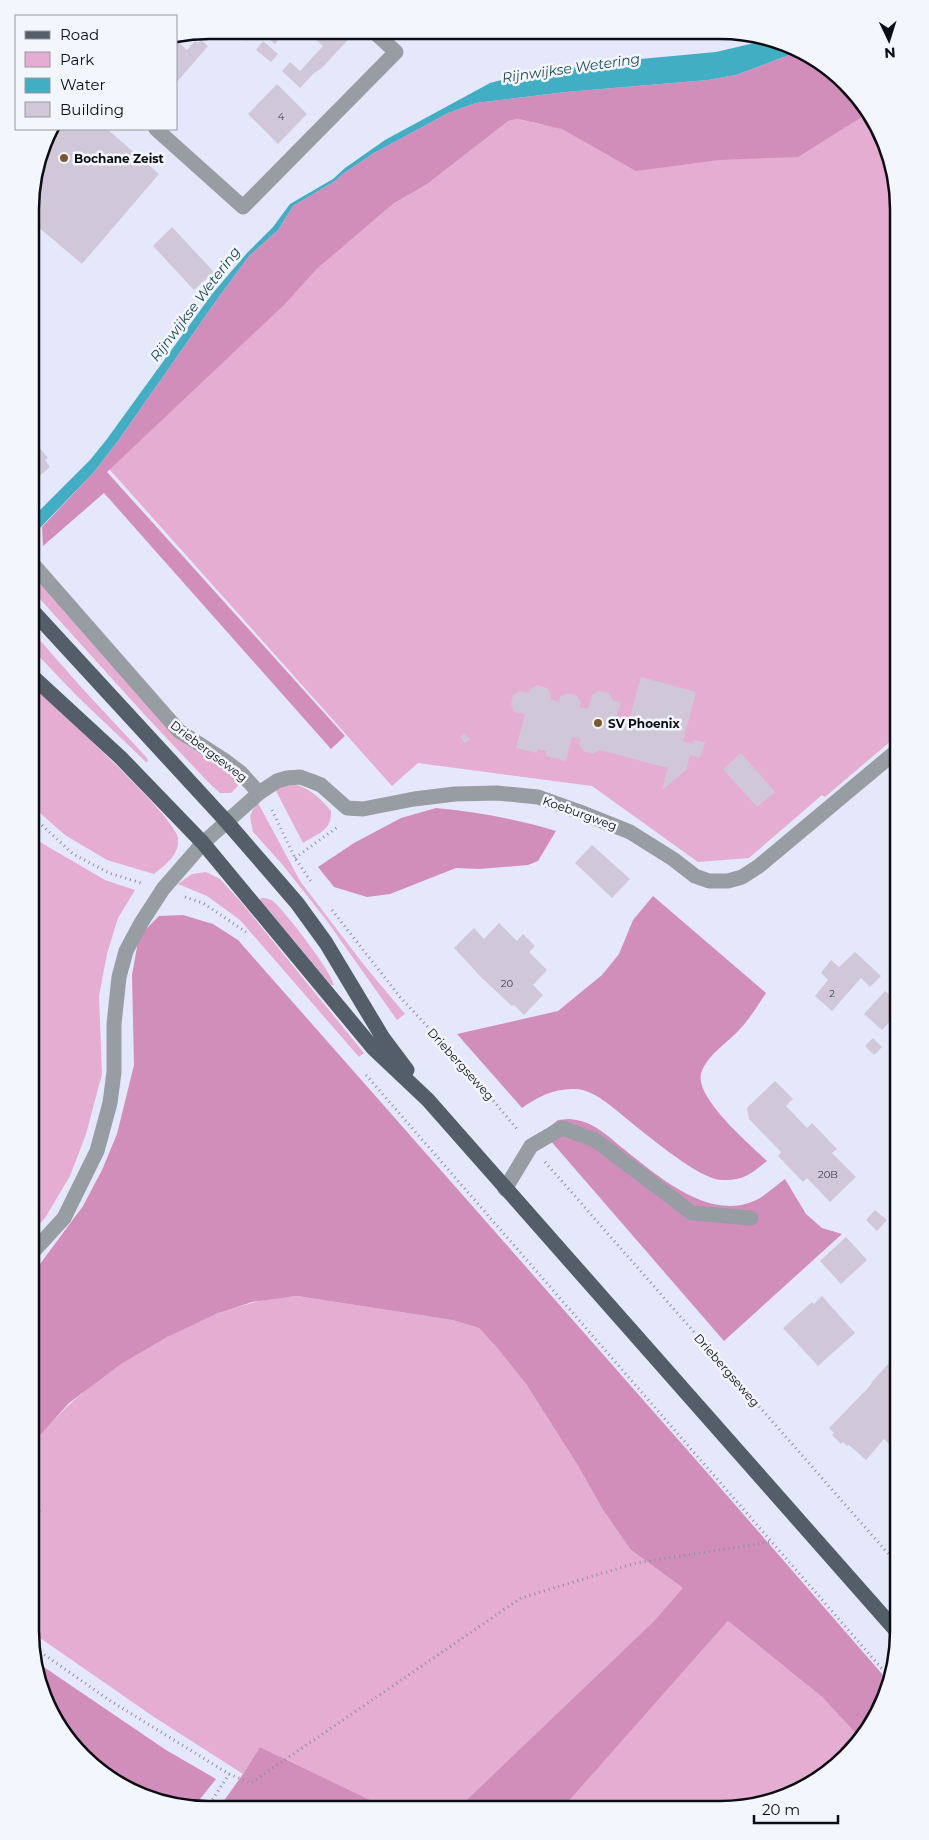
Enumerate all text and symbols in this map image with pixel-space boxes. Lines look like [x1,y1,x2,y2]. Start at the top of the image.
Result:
legend [15,15,178,130]
north arrow [864,15,914,65]
text: Road [60,25,99,44]
text: N [884,44,896,62]
water label: Rijnwijkse Wetering [501,49,641,87]
text: Park [60,50,94,69]
text: Water [60,75,106,94]
text: Building [60,100,124,119]
house number: 4 [278,110,285,123]
place label: Bochane Zeist [74,151,165,166]
marker: Bochane Zeist [58,152,70,164]
water label: Rijnwijkse Wetering [146,243,244,365]
place label: SV Phoenix [608,716,680,731]
street label: Driebergseweg [168,717,250,785]
marker: SV Phoenix [592,717,604,729]
street label: Koeburgweg [541,793,619,833]
house number: 20 [501,977,514,990]
house number: 2 [829,987,835,1000]
street label: Driebergseweg [425,1025,497,1103]
house number: 20B [818,1168,838,1181]
street label: Driebergseweg [691,1330,763,1410]
scale bar [754,1792,838,1824]
text: 20 m [762,1800,800,1819]

